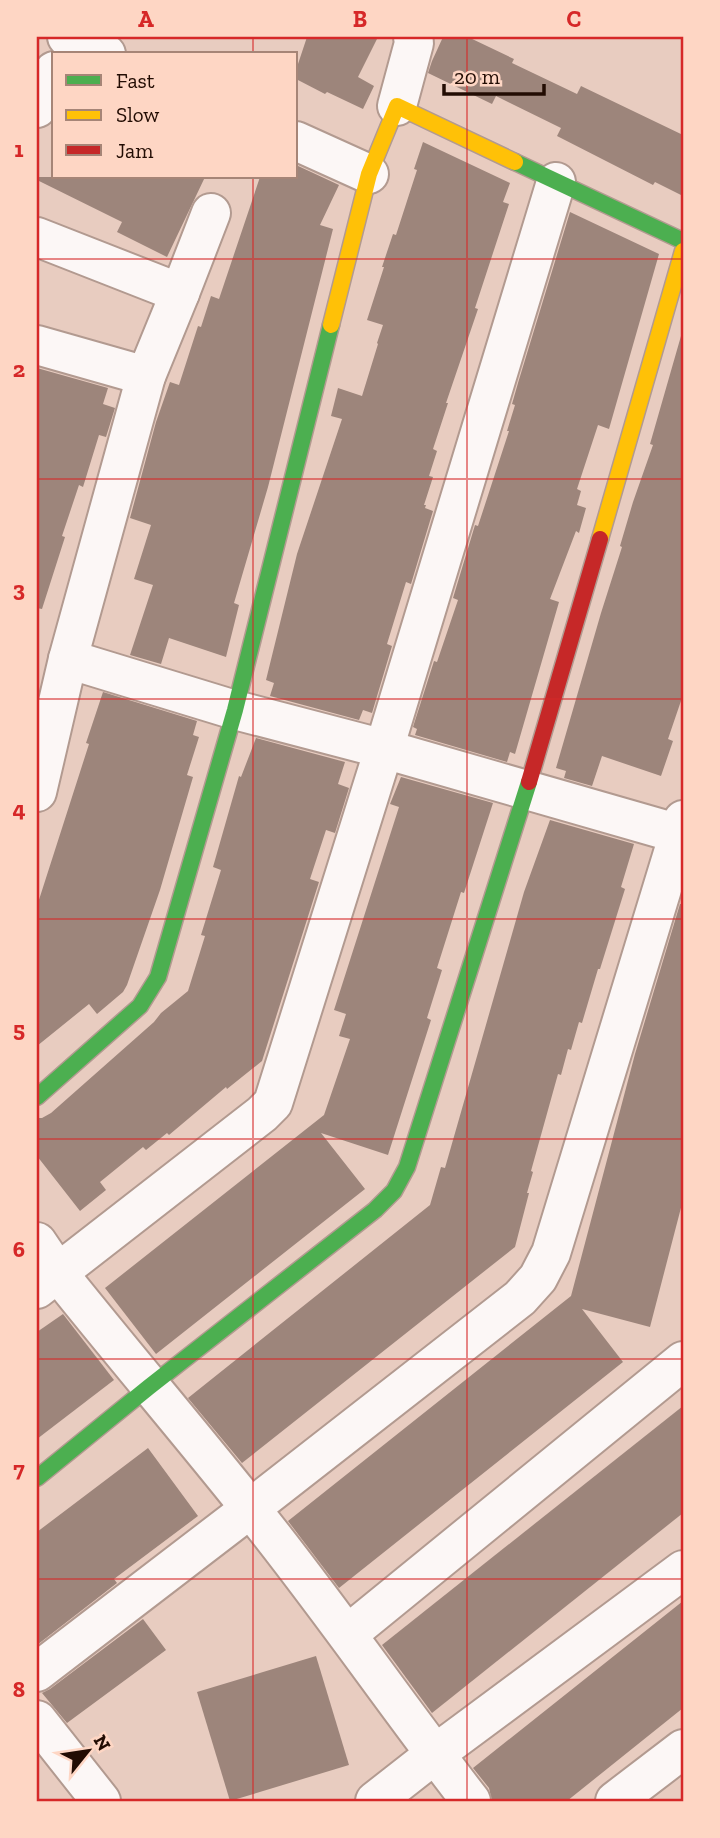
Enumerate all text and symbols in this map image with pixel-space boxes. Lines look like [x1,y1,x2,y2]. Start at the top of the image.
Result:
text: A [138,5,154,33]
text: B [353,5,367,33]
text: C [567,5,581,33]
legend [52,52,298,178]
scale bar [444,52,543,96]
text: 20 m [454,64,500,89]
text: Fast [116,68,155,93]
text: Slow [116,102,159,127]
text: 1 [14,135,24,163]
text: Jam [116,138,153,163]
text: 2 [13,355,25,383]
text: 3 [13,575,25,603]
text: 4 [12,795,26,823]
text: 5 [13,1015,25,1043]
text: 6 [13,1235,25,1263]
text: 7 [13,1455,25,1483]
text: 8 [13,1675,25,1703]
north arrow [52,1716,122,1786]
text: N [89,1731,116,1755]

